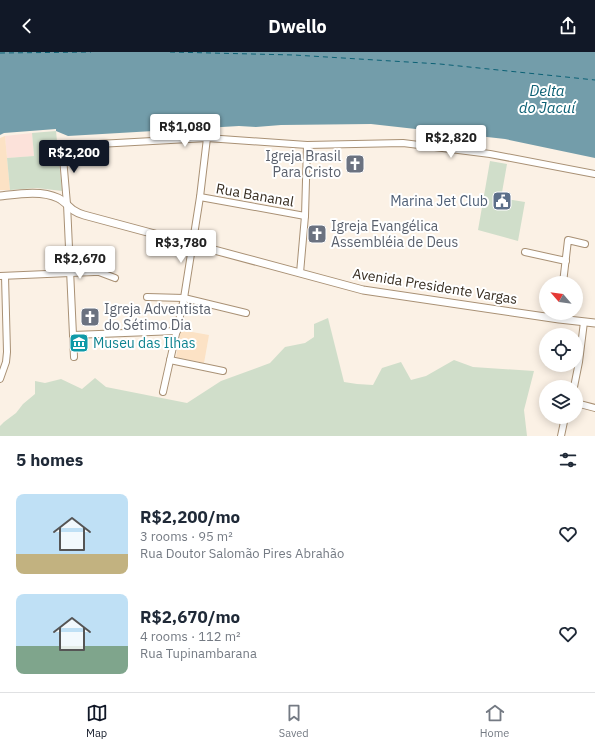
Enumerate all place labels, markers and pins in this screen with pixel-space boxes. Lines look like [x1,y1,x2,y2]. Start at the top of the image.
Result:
pin: R$1,080 [148,114,222,148]
pin: R$2,820 [414,125,488,159]
pin: R$2,200 [37,140,111,174]
place label: Igreja Brasil Para Cristo [265,147,341,181]
church icon: Igreja Brasil Para Cristo [344,153,366,175]
public building icon: Marina Jet Club [491,190,513,212]
place label: Marina Jet Club [390,192,488,210]
place label: Igreja Evangélica Assembléia de Deus [331,217,458,251]
church icon: Igreja Evangélica Assembléia de Deus [306,223,328,245]
pin: R$3,780 [144,230,218,264]
pin: R$2,670 [43,246,117,280]
place label: Igreja Adventista do Sétimo Dia [104,300,212,334]
church icon: Igreja Adventista do Sétimo Dia [79,306,101,328]
museum icon: Museu das Ilhas [68,332,90,354]
place label: Museu das Ilhas [93,334,196,352]

